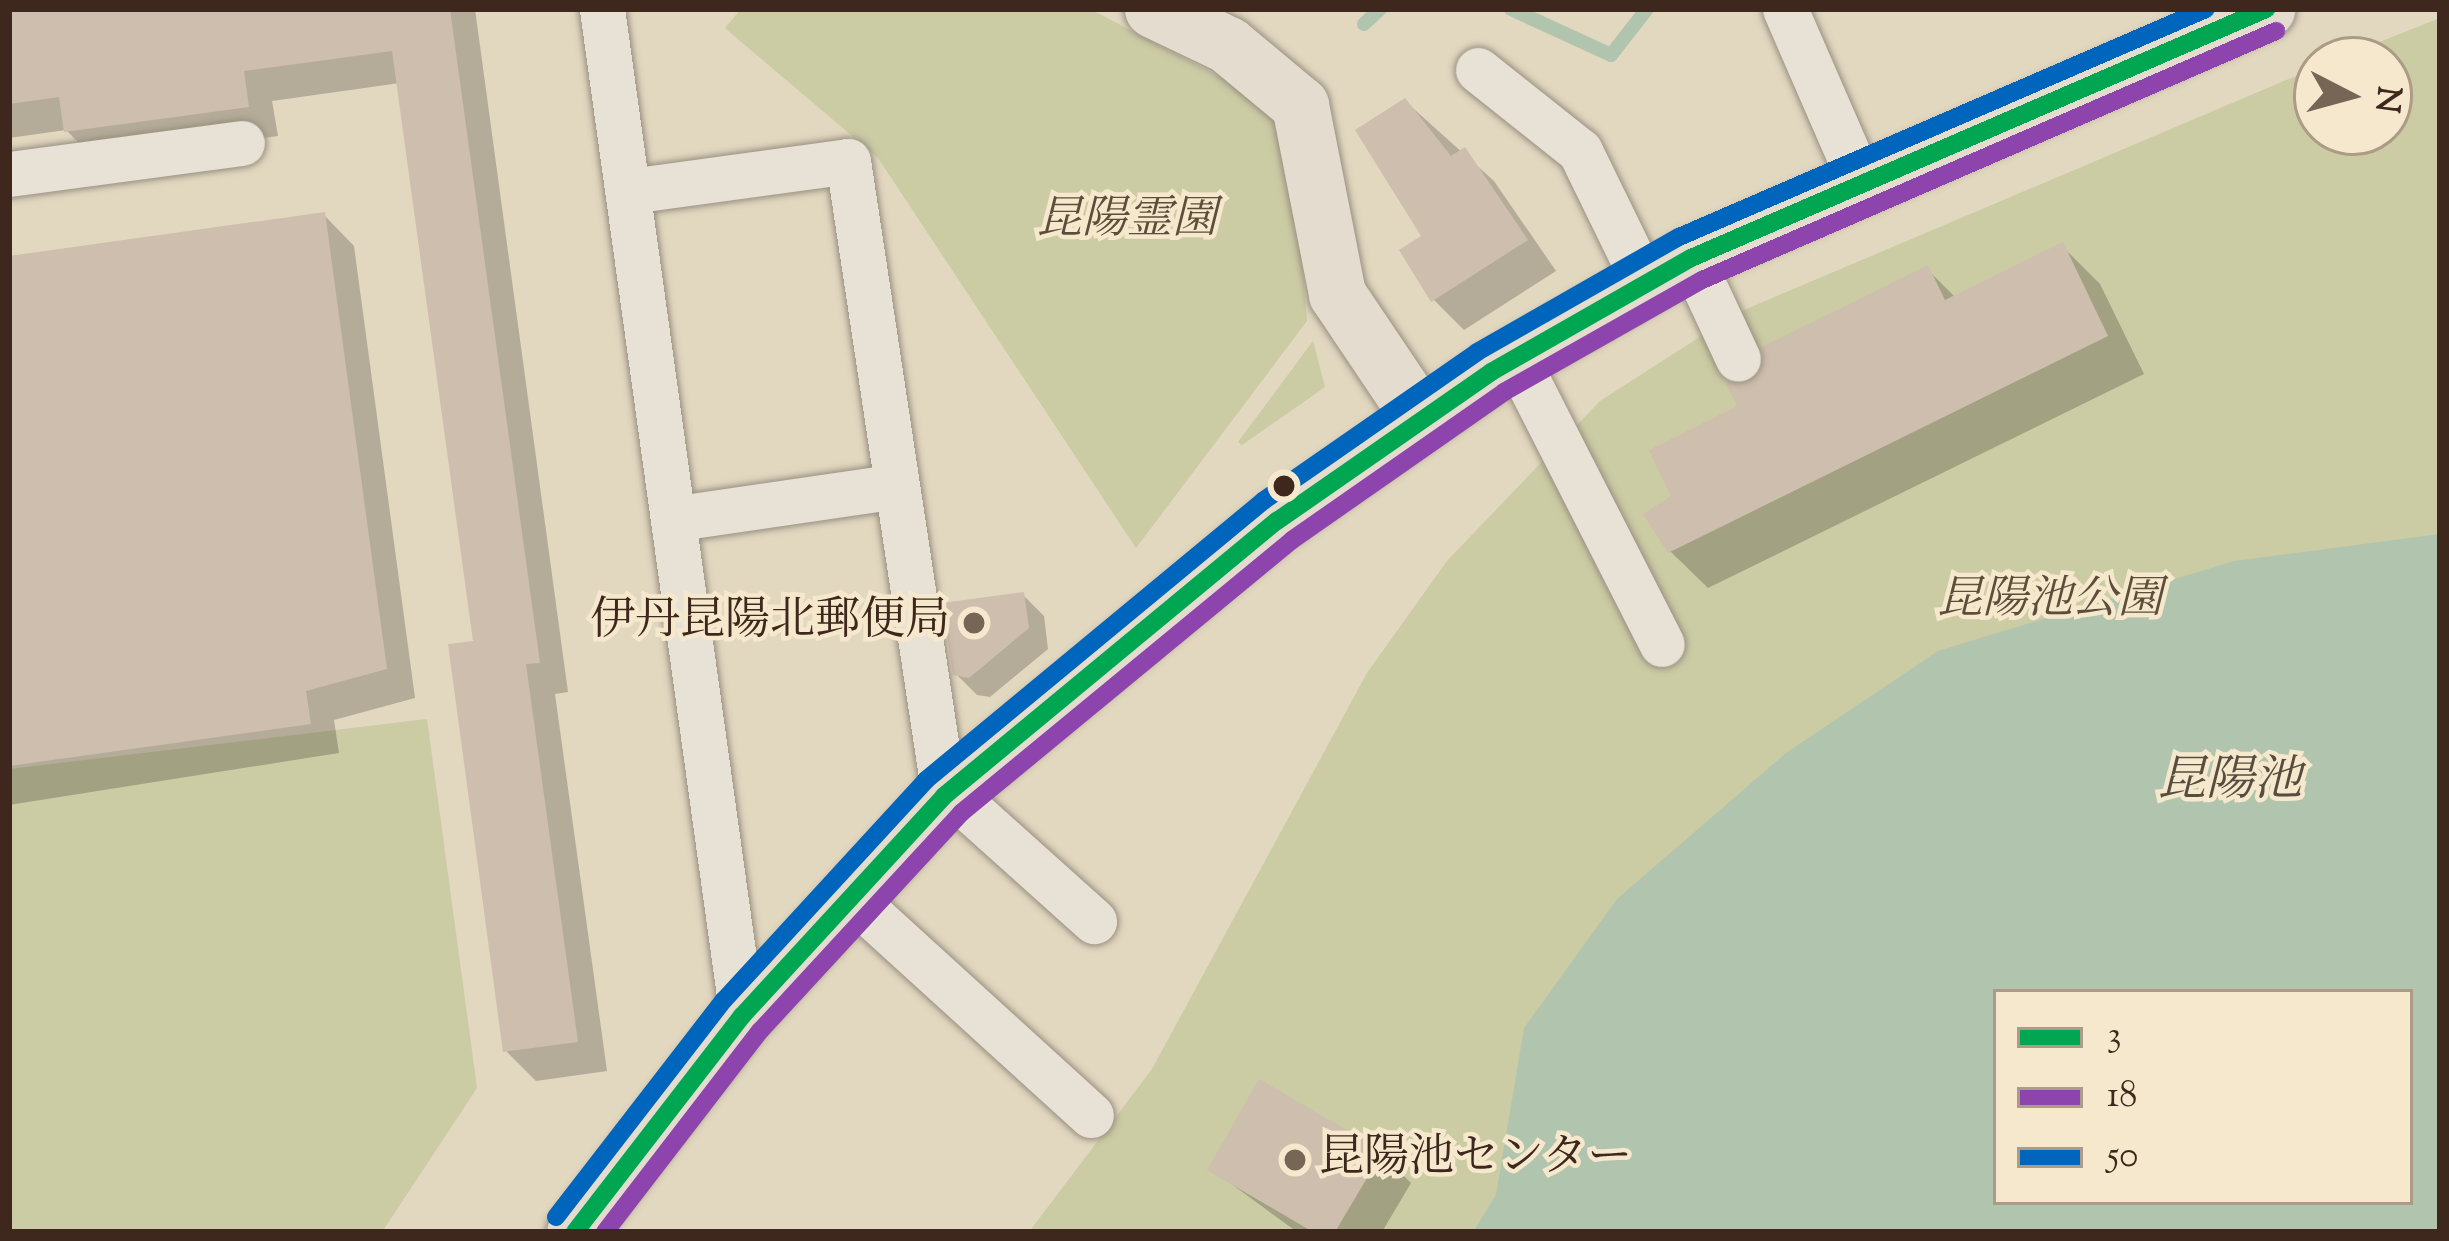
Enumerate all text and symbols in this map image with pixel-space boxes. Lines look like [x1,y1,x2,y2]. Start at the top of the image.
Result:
north arrow [2293,36,2413,156]
text: N [2361,84,2411,115]
park label: 昆陽霊園 [1037,195,1217,249]
unlabelled marker [1273,475,1295,497]
park label: 昆陽池公園 [1938,575,2162,629]
place label: 伊丹昆陽北郵便局 [590,596,950,650]
marker: 伊丹昆陽北郵便局 [961,610,987,636]
water label: 昆陽池 [2158,754,2302,812]
legend [1993,989,2413,1205]
text: 3 [2107,1011,2122,1063]
text: 18 [2107,1071,2137,1123]
text: 50 [2107,1131,2138,1183]
place label: 昆陽池センター [1319,1133,1634,1187]
marker: 昆陽池センター [1282,1147,1308,1173]

